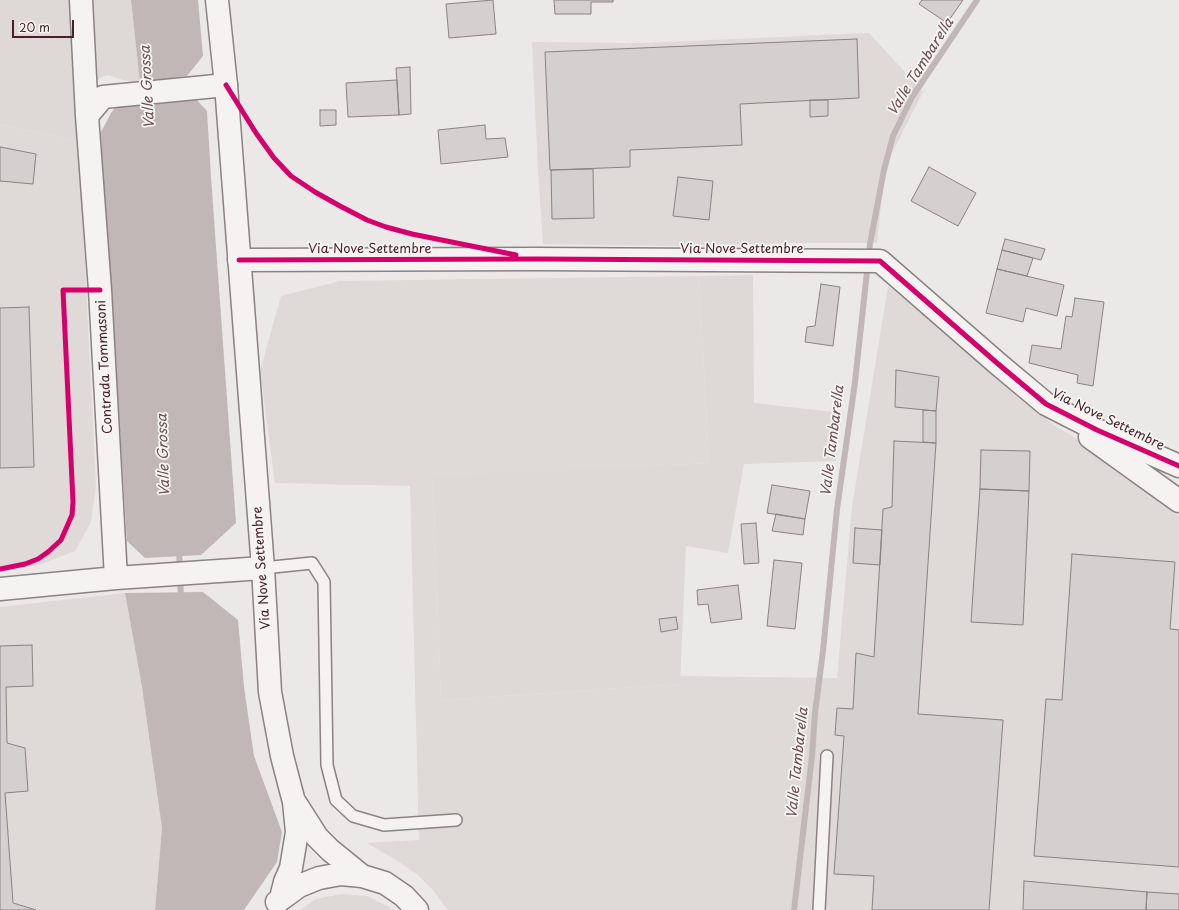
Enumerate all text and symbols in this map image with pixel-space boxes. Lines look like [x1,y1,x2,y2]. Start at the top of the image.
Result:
scale bar [14,12,76,38]
water label: Valle Tambarella [884,15,958,119]
text: 20 m [19,18,50,36]
water label: Valle Grossa [137,45,159,129]
street label: Via Nove Settembre [308,241,432,257]
street label: Via Nove Settembre [680,241,804,257]
street label: Contrada Tommasoni [94,300,116,434]
water label: Valle Tambarella [818,385,848,497]
street label: Via Nove Settembre [1049,386,1167,454]
water label: Valle Grossa [154,413,174,497]
street label: Via Nove Settembre [250,506,274,630]
water label: Valle Tambarella [784,707,812,819]

